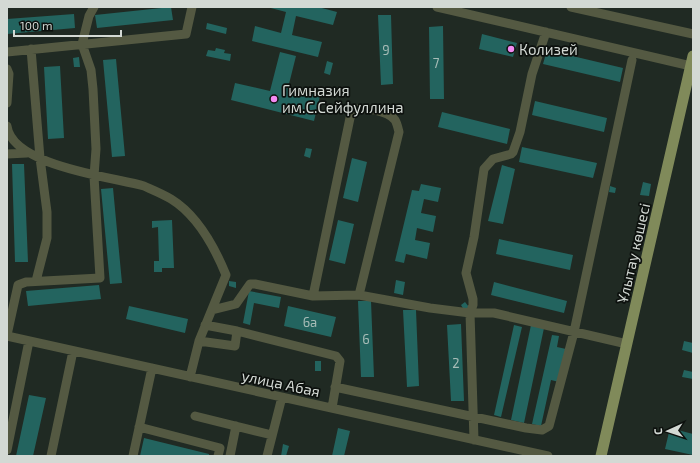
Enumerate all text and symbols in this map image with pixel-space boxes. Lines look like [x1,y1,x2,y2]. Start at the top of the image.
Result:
scale bar [14,12,121,38]
text: 100 m [20,18,52,32]
place label: Колизей [519,40,578,58]
house number: 9 [382,42,390,58]
marker: Колизей [506,44,516,54]
house number: 7 [433,55,440,71]
place label: Гимназия им.С.Сейфуллина [282,81,404,117]
marker: Гимназия им.С.Сейфуллина [269,94,279,104]
street label: Ұлытау көшесі [613,201,654,305]
house number: 6а [303,314,317,330]
house number: 6 [362,331,370,347]
house number: 2 [452,355,460,371]
street label: улица Абая [240,366,322,401]
north arrow [648,411,688,451]
text: С [651,427,664,435]

